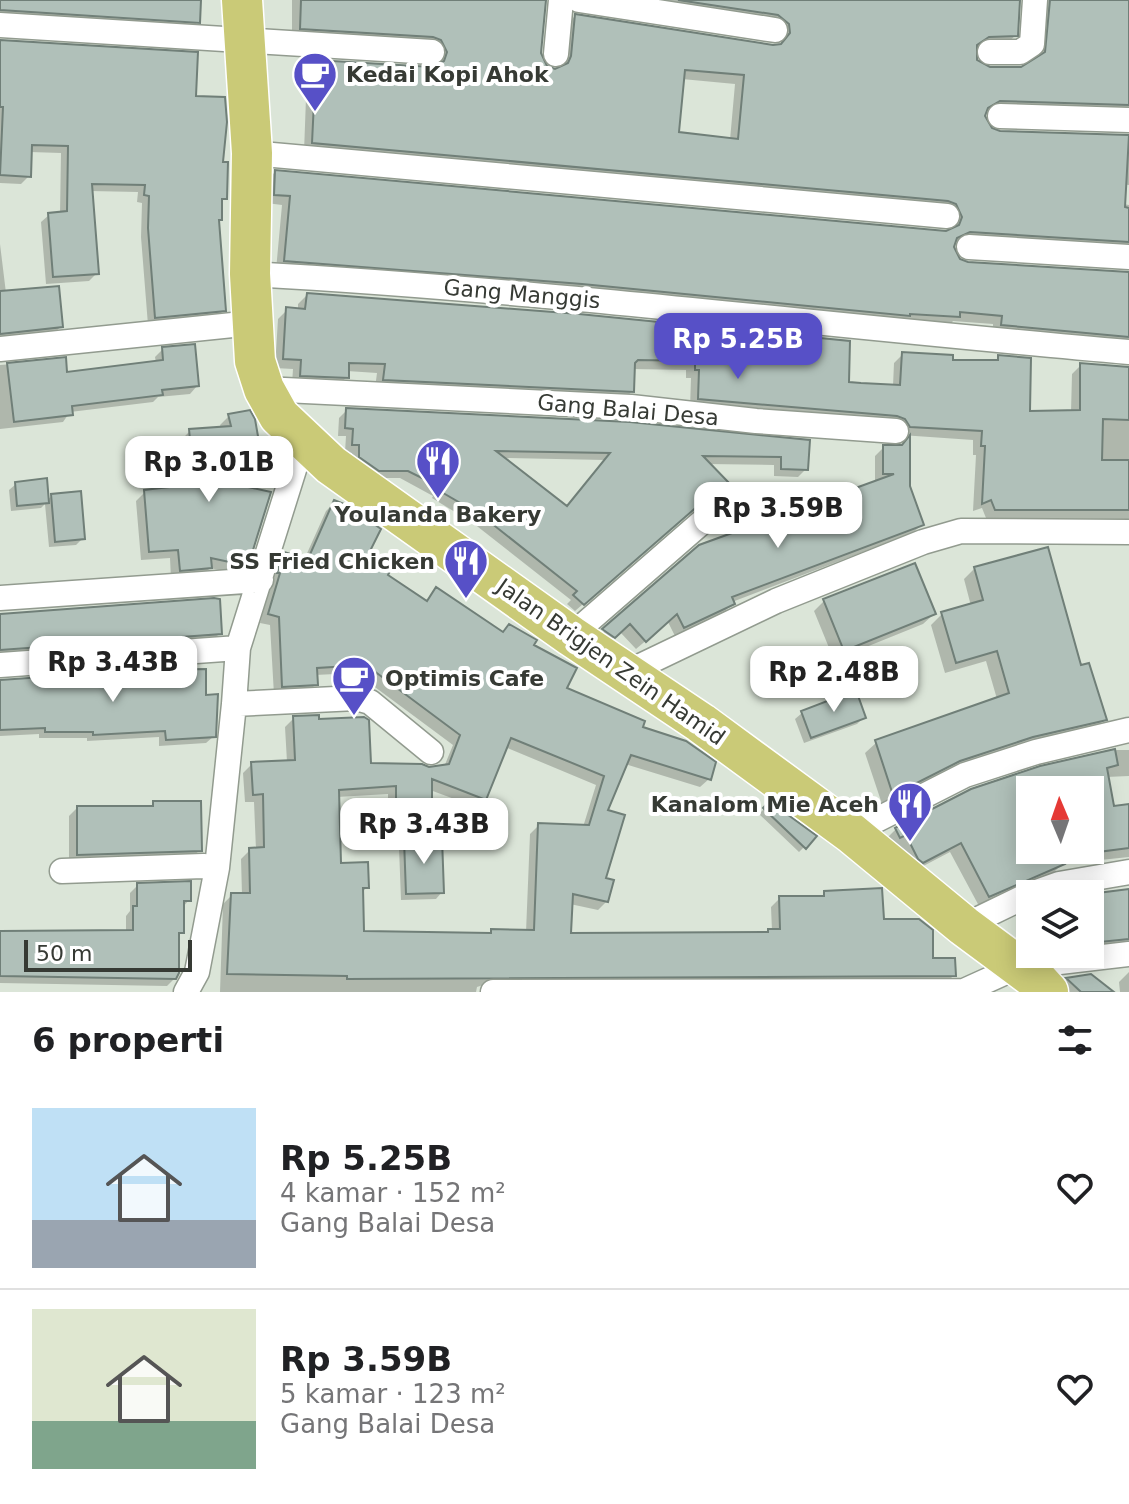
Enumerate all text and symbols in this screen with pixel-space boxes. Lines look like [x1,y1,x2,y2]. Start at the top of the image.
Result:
cafe icon: Kedai Kopi Ahok [291,50,339,113]
place label: Kedai Kopi Ahok [346,62,550,87]
street label: Gang Manggis [443,275,601,313]
pin: Rp 5.25B [655,313,821,381]
text: Rp 5.25B [672,324,804,354]
street label: Gang Balai Desa [536,390,720,430]
pin: Rp 3.01B [126,436,292,504]
restaurant icon: Youlanda Bakery [414,437,462,500]
text: Rp 3.01B [143,447,275,477]
pin: Rp 3.59B [695,482,861,550]
text: Rp 3.59B [712,493,844,523]
place label: Youlanda Bakery [334,502,541,527]
restaurant icon: SS Fried Chicken [442,537,490,600]
place label: SS Fried Chicken [229,549,435,574]
street label: Jalan Brigjen Zein Hamid [491,572,730,750]
pin: Rp 3.43B [30,636,196,704]
pin: Rp 2.48B [751,646,917,714]
text: Rp 3.43B [47,647,179,677]
cafe icon: Optimis Cafe [330,654,378,717]
text: Rp 2.48B [768,657,900,687]
place label: Optimis Cafe [385,666,544,691]
north arrow [1016,776,1104,864]
map controls [1016,776,1104,968]
restaurant icon: Kanalom Mie Aceh [886,780,934,843]
place label: Kanalom Mie Aceh [651,792,879,817]
pin: Rp 3.43B [341,798,507,866]
text: Rp 3.43B [358,809,490,839]
button: layers [1016,880,1104,968]
scale bar [24,936,192,972]
text: 50 m [36,941,92,966]
icon: filters [1053,1018,1097,1062]
text: 6 properti [32,1020,224,1060]
text: Rp 5.25B [280,1138,452,1178]
icon: home [96,1140,192,1236]
icon: heart [1053,1166,1097,1210]
text: 4 kamar · 152 m² [280,1178,506,1208]
text: Gang Balai Desa [280,1208,495,1238]
text: Rp 3.59B [280,1339,452,1379]
icon: home [96,1341,192,1437]
icon: heart [1053,1367,1097,1411]
text: 5 kamar · 123 m² [280,1379,506,1409]
text: Gang Balai Desa [280,1409,495,1439]

